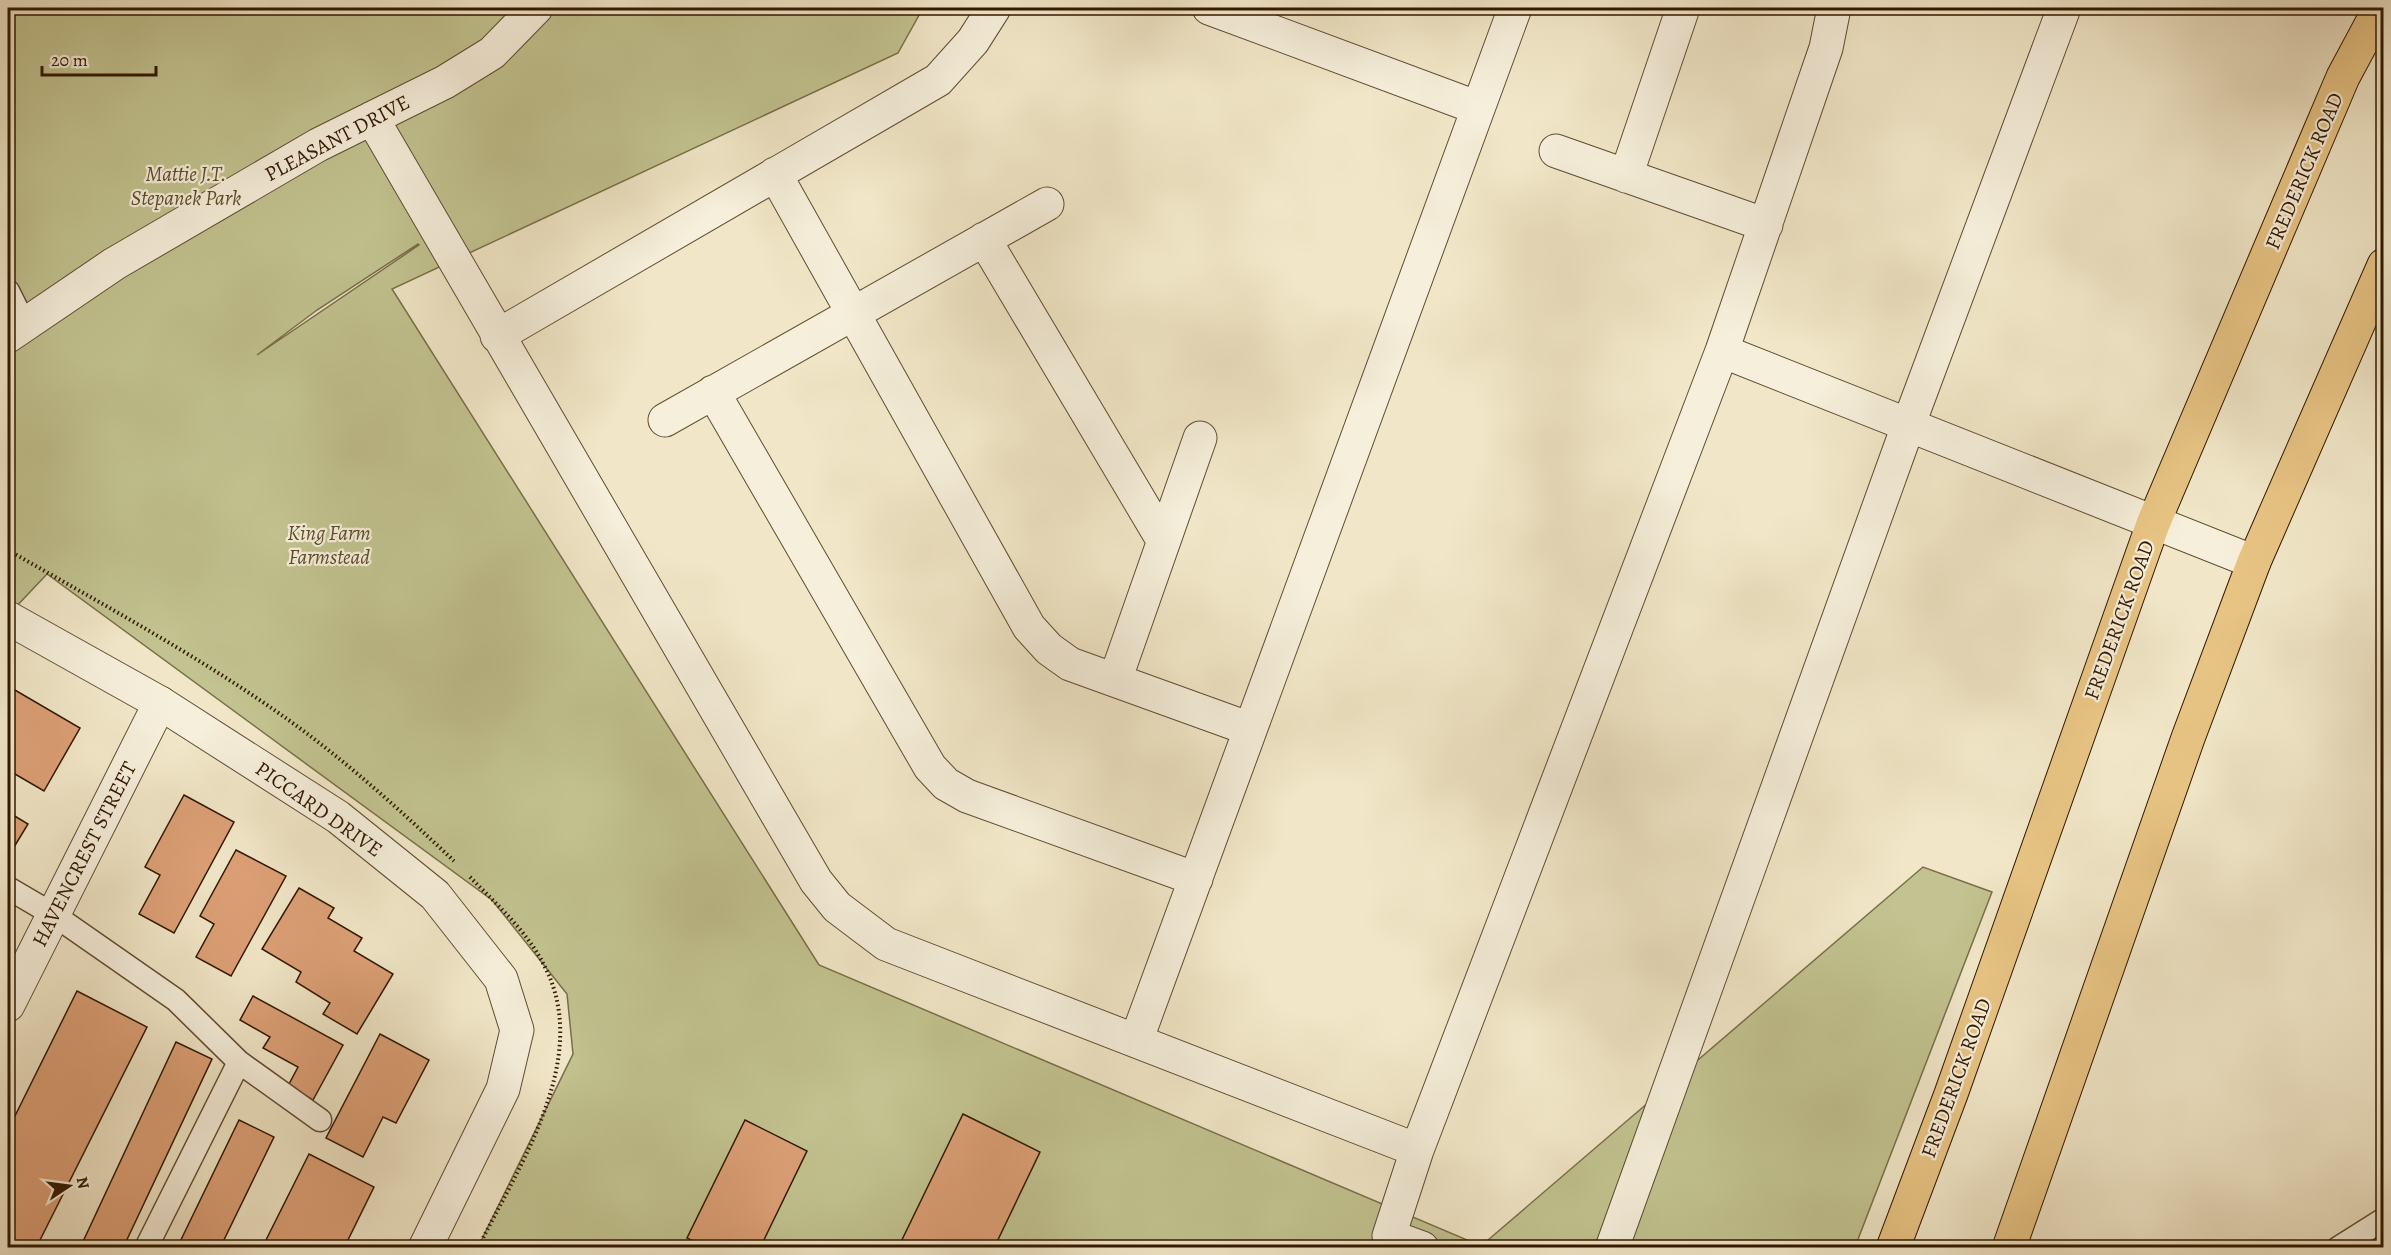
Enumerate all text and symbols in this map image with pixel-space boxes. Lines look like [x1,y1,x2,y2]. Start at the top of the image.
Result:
scale bar [42,39,156,77]
text: 20 m [51,48,88,72]
street label: PLEASANT DRIVE [260,88,414,188]
street label: FREDERICK ROAD [2258,88,2350,254]
park label: Mattie J.T. Stepanek Park [131,160,241,212]
park label: King Farm Farmstead [287,519,371,571]
street label: FREDERICK ROAD [2077,536,2161,704]
street label: PICCARD DRIVE [250,755,388,863]
street label: HAVENCREST STREET [25,756,143,951]
street label: FREDERICK ROAD [1914,994,1998,1162]
north arrow [39,1156,99,1216]
text: N [71,1175,95,1191]

